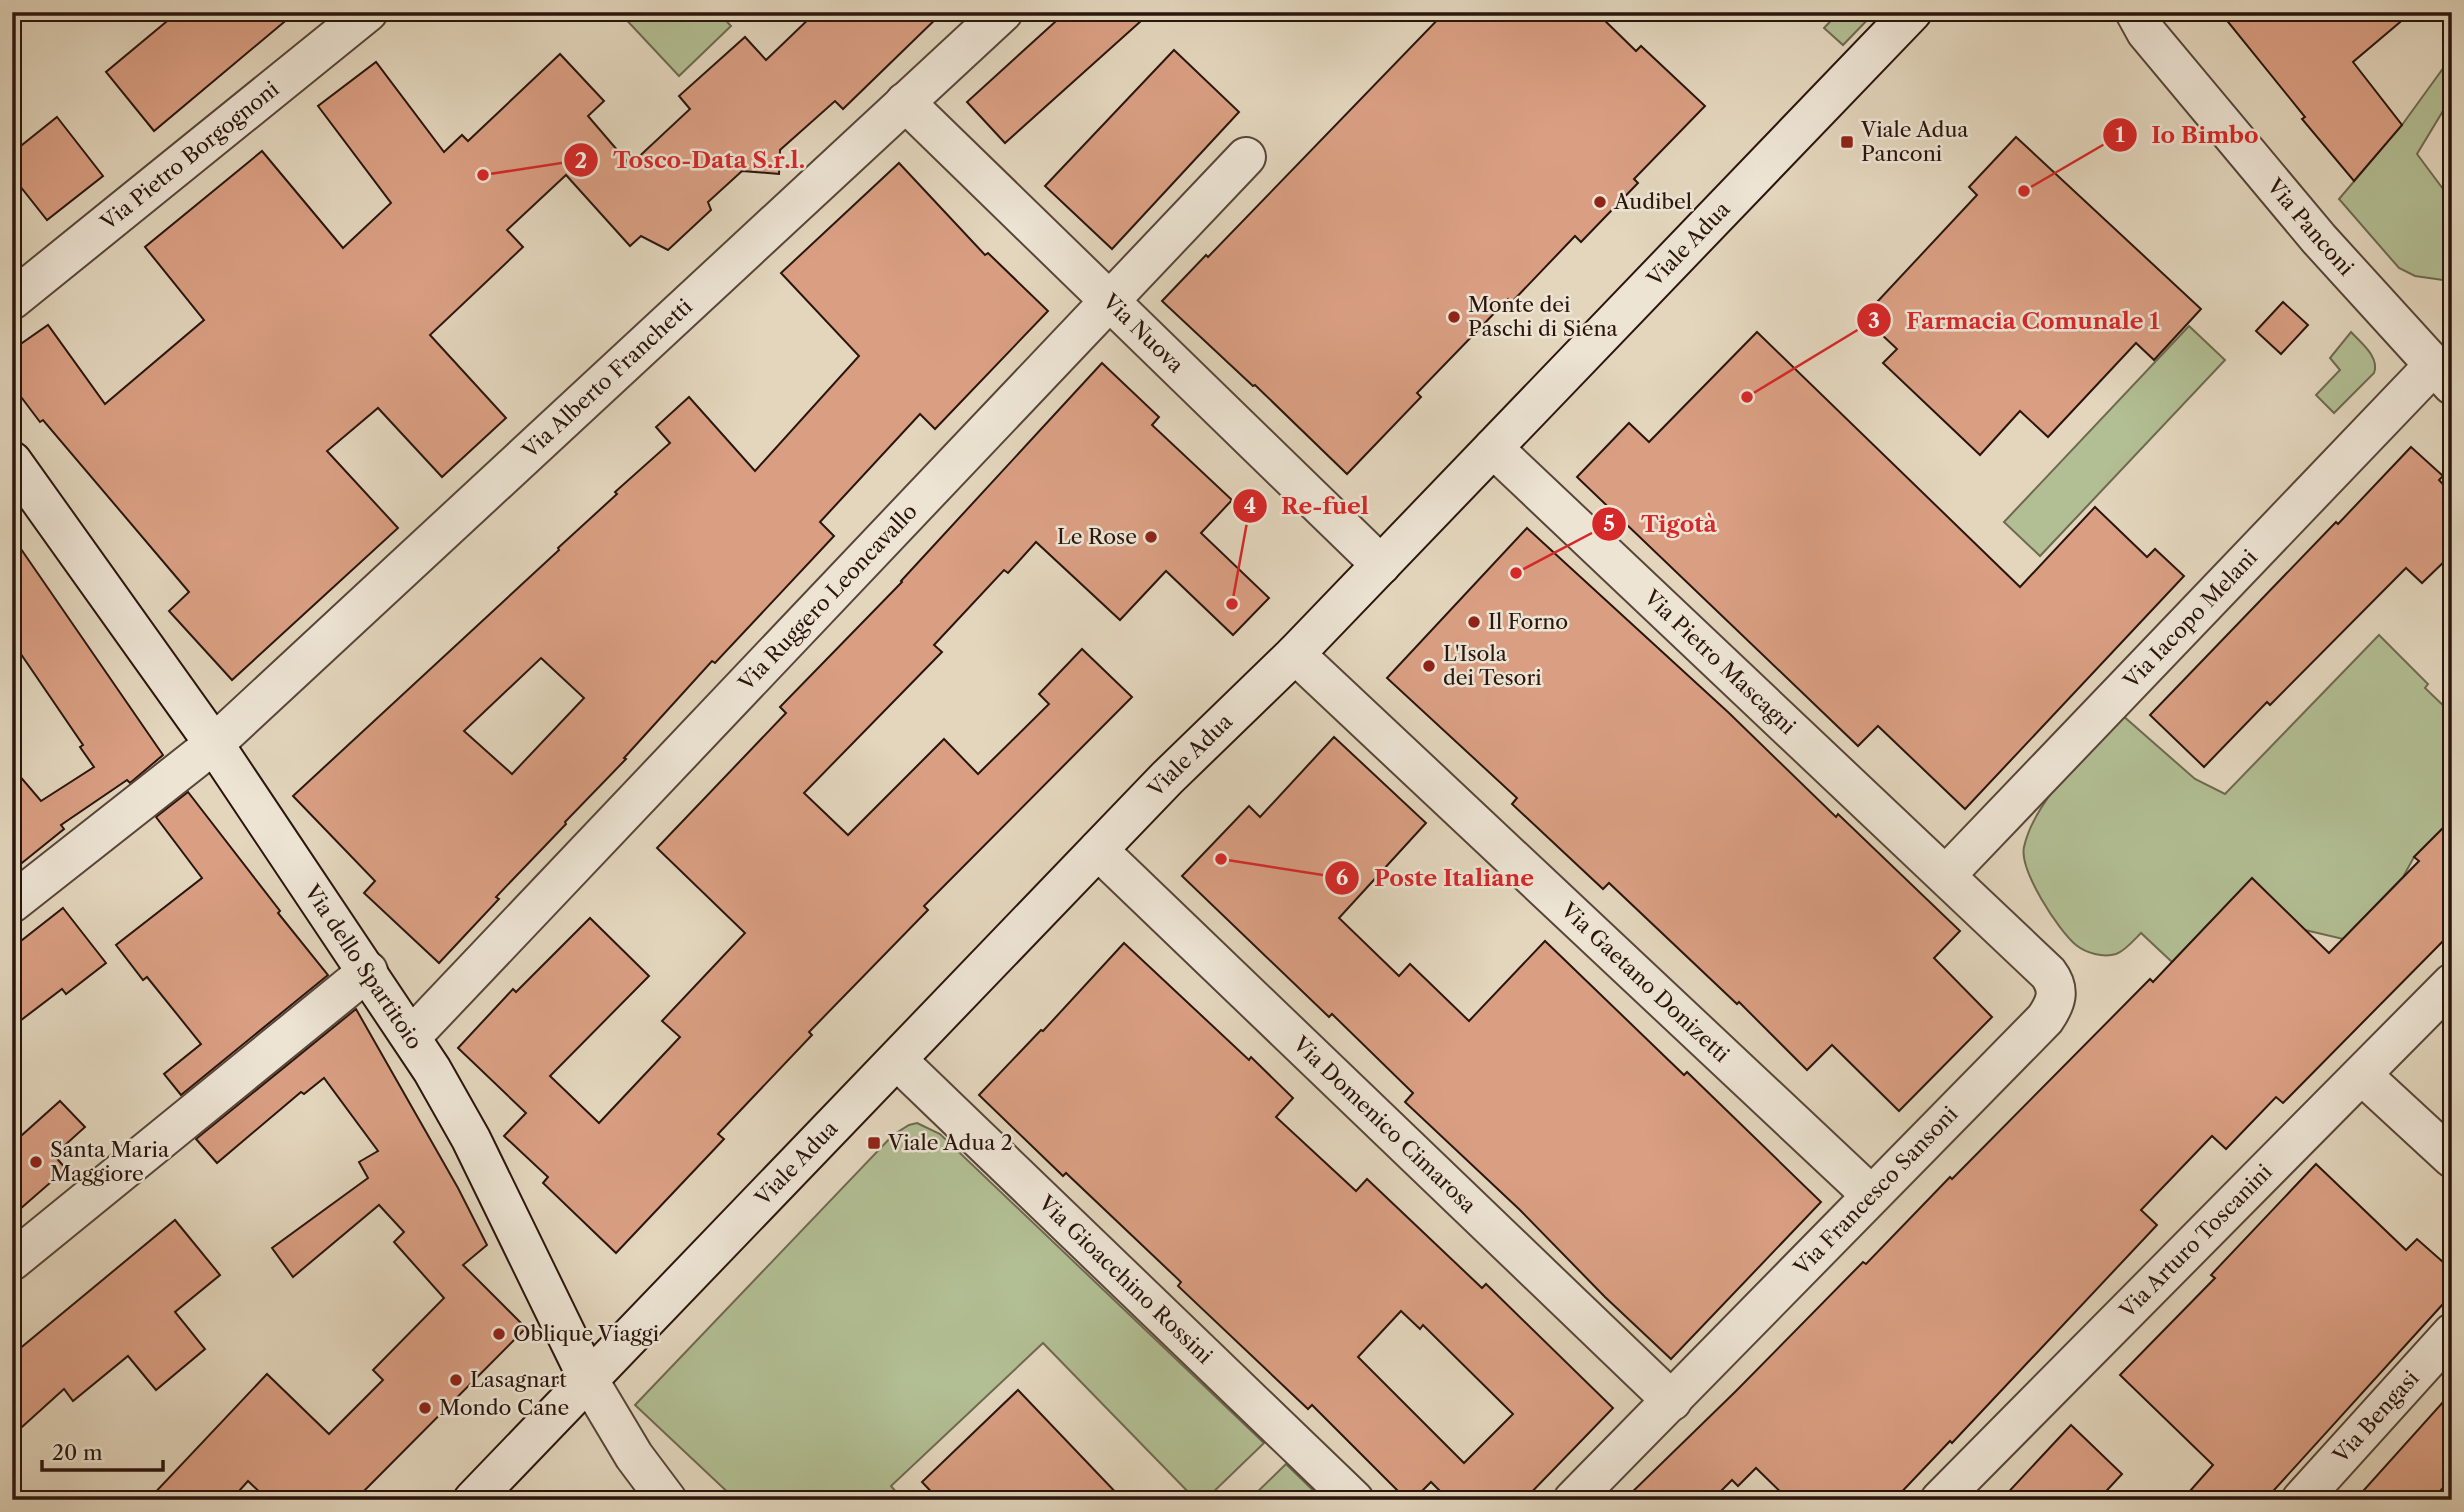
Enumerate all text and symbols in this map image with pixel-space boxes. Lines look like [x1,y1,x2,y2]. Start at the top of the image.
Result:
street label: Via Pietro Borgognoni [95,76,284,236]
callout: Io Bimbo [2103,113,2273,157]
place label: Viale Adua Panconi [1860,117,1969,166]
text: Io Bimbo [2151,121,2259,149]
text: 1 [2115,122,2125,147]
marker: Viale Adua Panconi [1839,134,1855,150]
callout: Tosco-Data S.r.l. [564,138,819,182]
text: Tosco-Data S.r.l. [613,146,805,174]
text: 2 [575,148,587,173]
street label: Via Panconi [2262,173,2359,280]
place label: Audibel [1613,189,1692,214]
marker: Audibel [1592,194,1608,210]
street label: Viale Adua [1642,196,1735,292]
street label: Via Nuova [1097,288,1189,378]
place label: Monte dei Paschi di Siena [1468,292,1619,341]
street label: Via Alberto Franchetti [517,294,697,464]
callout: Farmacia Comunale 1 [1857,298,2173,342]
text: Farmacia Comunale 1 [1906,307,2160,335]
text: 3 [1868,308,1880,333]
marker: Monte dei Paschi di Siena [1446,309,1462,325]
callout: Re-fuel [1232,484,1383,528]
text: Re-fuel [1281,492,1369,520]
text: 4 [1244,493,1256,518]
street label: Via Ruggero Leoncavallo [733,499,922,696]
callout: Tigotà [1592,502,1731,546]
text: Tigotà [1641,510,1718,538]
text: 5 [1603,511,1615,536]
place label: Le Rose [1057,524,1137,549]
marker: Le Rose [1143,529,1159,545]
street label: Via Iacopo Melani [2118,545,2262,694]
street label: Via Pietro Mascagni [1639,584,1801,739]
place label: Il Forno [1488,609,1568,634]
marker: Il Forno [1466,614,1482,630]
place label: L'Isola dei Tesori [1443,641,1542,690]
marker: L'Isola dei Tesori [1421,658,1437,674]
street label: Viale Adua [1142,708,1238,802]
callout: Poste Italiane [1325,856,1548,900]
text: Poste Italiane [1374,864,1534,892]
text: 6 [1336,865,1348,890]
street label: Via dello Spartitoio [299,879,427,1054]
street label: Via Gaetano Donizetti [1555,897,1734,1067]
street label: Via Domenico Cimarosa [1288,1031,1482,1218]
street label: Via Francesco Sansoni [1788,1101,1963,1281]
street label: Viale Adua [749,1115,843,1211]
place label: Viale Adua 2 [887,1130,1013,1155]
marker: Viale Adua 2 [866,1135,882,1151]
place label: Santa Maria Maggiore [50,1137,170,1186]
marker: Santa Maria Maggiore [28,1154,44,1170]
street label: Via Arturo Toscanini [2114,1159,2277,1323]
street label: Via Gioacchino Rossini [1033,1190,1218,1369]
place label: Oblique Viaggi [513,1321,659,1346]
marker: Oblique Viaggi [491,1326,507,1342]
street label: Via Bengasi [2327,1365,2424,1468]
place label: Lasagnart [470,1367,567,1392]
marker: Lasagnart [448,1372,464,1388]
place label: Mondo Cane [439,1395,569,1420]
marker: Mondo Cane [417,1400,433,1416]
scale bar [42,1428,163,1472]
text: 20 m [52,1440,103,1465]

